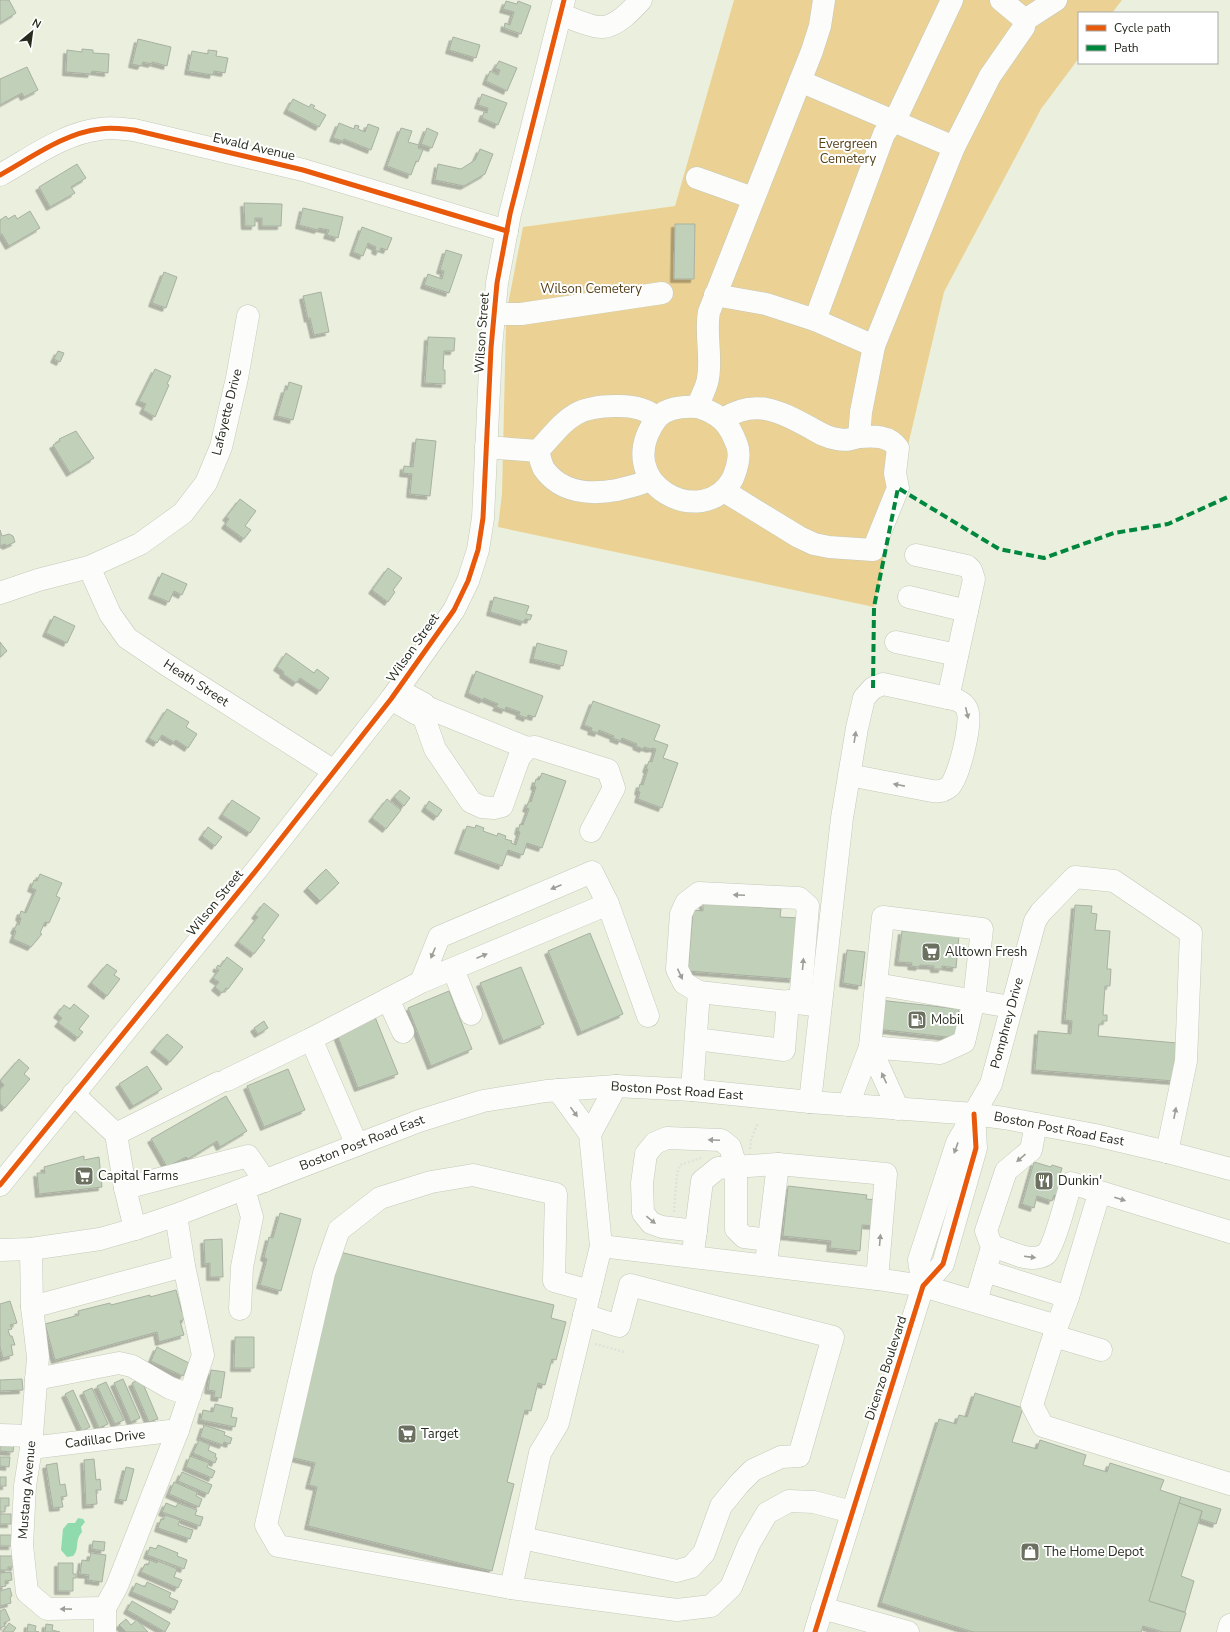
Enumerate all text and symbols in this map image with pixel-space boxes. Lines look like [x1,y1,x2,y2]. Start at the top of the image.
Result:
north arrow [12,12,52,52]
legend [1078,12,1218,64]
text: N [29,15,44,32]
text: Cycle path [1114,20,1171,36]
text: Path [1114,40,1139,56]
street label: Ewald Avenue [211,129,297,165]
park label: Evergreen Cemetery [819,135,877,168]
park label: Wilson Cemetery [540,280,642,298]
street label: Wilson Street [470,292,494,374]
street label: Lafayette Drive [208,367,246,457]
street label: Wilson Street [382,609,444,686]
street label: Heath Street [160,655,232,711]
one-way arrow [964,707,970,719]
one-way arrow [852,731,858,743]
one-way arrow [893,782,905,788]
street label: Wilson Street [183,866,248,940]
one-way arrow [550,884,562,890]
one-way arrow [732,892,745,898]
supermarket icon: Alltown Fresh [920,941,942,963]
place label: Alltown Fresh [945,943,1027,961]
one-way arrow [429,947,435,959]
one-way arrow [477,953,489,959]
one-way arrow [800,958,807,970]
one-way arrow [677,968,684,980]
street label: Pomphrey Drive [986,975,1028,1070]
fuel station icon: Mobil [906,1009,928,1031]
place label: Mobil [931,1011,964,1029]
one-way arrow [881,1072,887,1084]
street label: Boston Post Road East [610,1077,744,1105]
one-way arrow [570,1106,578,1117]
one-way arrow [1172,1107,1178,1120]
street label: Boston Post Road East [992,1108,1126,1151]
street label: Boston Post Road East [297,1111,428,1175]
one-way arrow [708,1136,720,1143]
one-way arrow [953,1143,959,1155]
one-way arrow [1016,1154,1027,1163]
supermarket icon: Capital Farms [73,1165,95,1187]
place label: Capital Farms [98,1167,178,1185]
restaurant icon: Dunkin' [1033,1170,1055,1192]
place label: Dunkin' [1058,1172,1102,1190]
one-way arrow [1114,1196,1126,1202]
one-way arrow [646,1216,656,1225]
one-way arrow [877,1234,883,1246]
one-way arrow [1023,1254,1036,1260]
street label: Dicenzo Boulevard [861,1313,911,1423]
supermarket icon: Target [396,1423,418,1445]
street label: Cadillac Drive [64,1425,146,1453]
place label: Target [421,1425,459,1443]
street label: Mustang Avenue [14,1440,40,1540]
shop icon: The Home Depot [1019,1541,1041,1563]
place label: The Home Depot [1044,1543,1144,1561]
one-way arrow [59,1606,72,1612]

